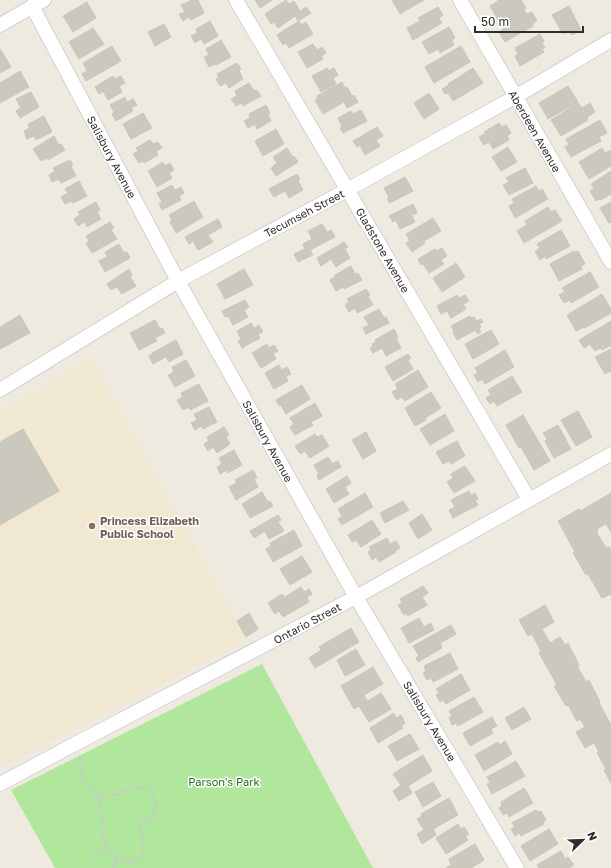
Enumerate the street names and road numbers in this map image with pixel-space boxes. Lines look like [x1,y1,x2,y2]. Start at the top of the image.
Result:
street label: Aberdeen Avenue [506,88,564,174]
street label: Salisbury Avenue [85,114,139,200]
street label: Tecumseh Street [262,186,346,240]
street label: Gladstone Avenue [353,205,413,295]
street label: Salisbury Avenue [240,398,296,484]
street label: Ontario Street [271,600,343,646]
street label: Salisbury Avenue [401,679,459,763]

